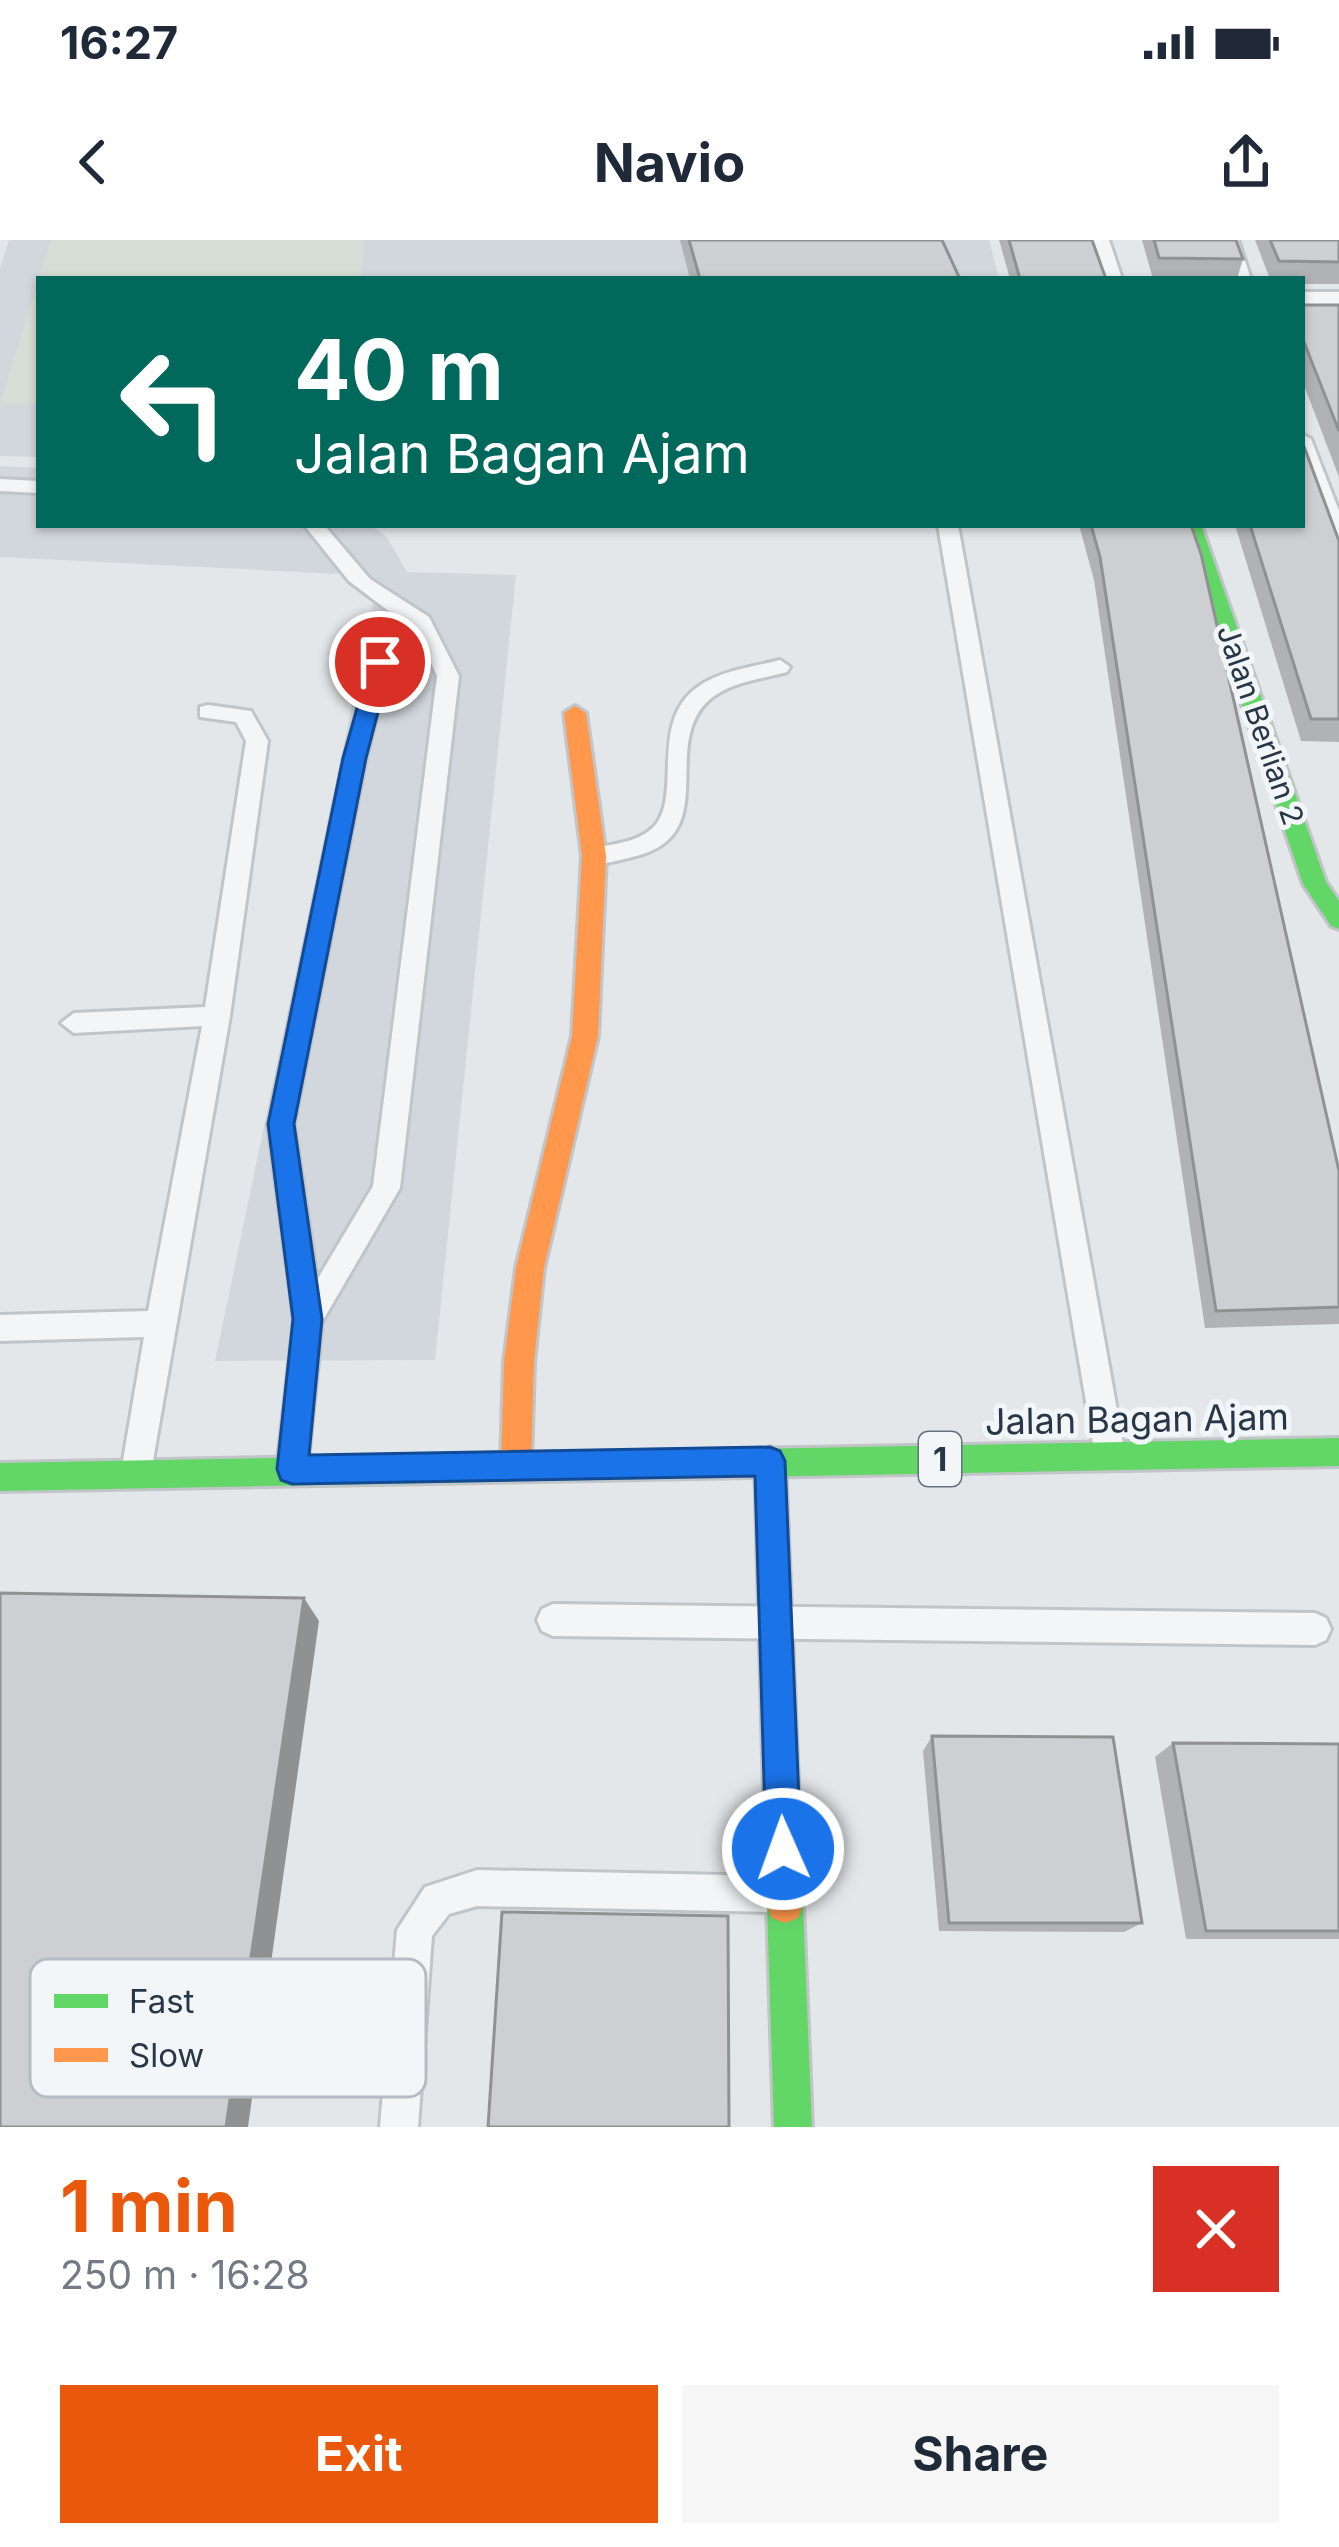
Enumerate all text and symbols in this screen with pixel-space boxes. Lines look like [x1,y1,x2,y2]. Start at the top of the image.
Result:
text: 16:27 [60,15,178,70]
icon: back [60,129,126,195]
icon: share [1213,129,1279,195]
text: Navio [594,130,745,195]
text: 40 m [294,319,504,420]
icon: left [96,324,252,480]
text: Jalan Bagan Ajam [294,421,750,486]
pin [329,611,431,713]
street label: Jalan Berlian 2 [1210,620,1312,829]
icon: arrive [347,629,413,695]
street label: Jalan Bagan Ajam [985,1394,1289,1444]
road number: 1 [919,1432,961,1486]
position arrow [720,1786,846,1912]
legend [30,1959,426,2097]
text: Fast [129,1981,195,2021]
text: Slow [129,2035,204,2075]
text: 1 min [60,2162,238,2249]
button: close [1153,2166,1279,2292]
text: 250 m · 16:28 [60,2251,310,2298]
button: Exit [60,2385,658,2523]
button: Share [682,2385,1279,2523]

